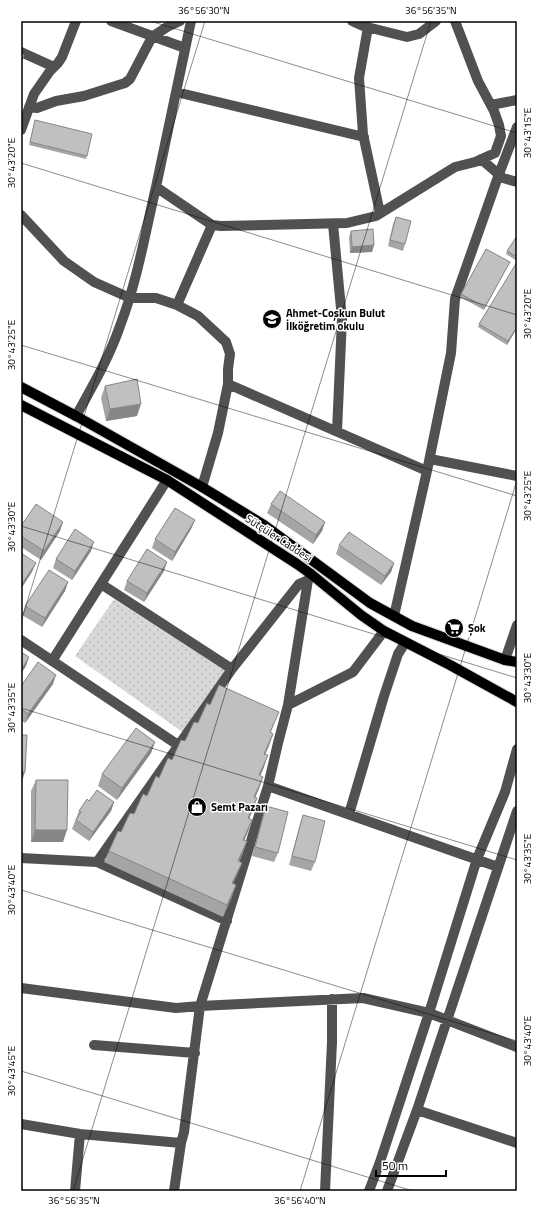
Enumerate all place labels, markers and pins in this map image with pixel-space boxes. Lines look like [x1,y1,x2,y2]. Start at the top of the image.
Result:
place label: Ahmet-Coşkun Bulut İlköğretim okulu [286,305,385,334]
school or university icon: Ahmet-Coşkun Bulut İlköğretim okulu [261,308,283,330]
supermarket icon: Şok [443,617,465,639]
place label: Şok [468,620,486,636]
shop icon: Semt Pazarı [186,796,208,818]
place label: Semt Pazarı [211,799,268,815]

